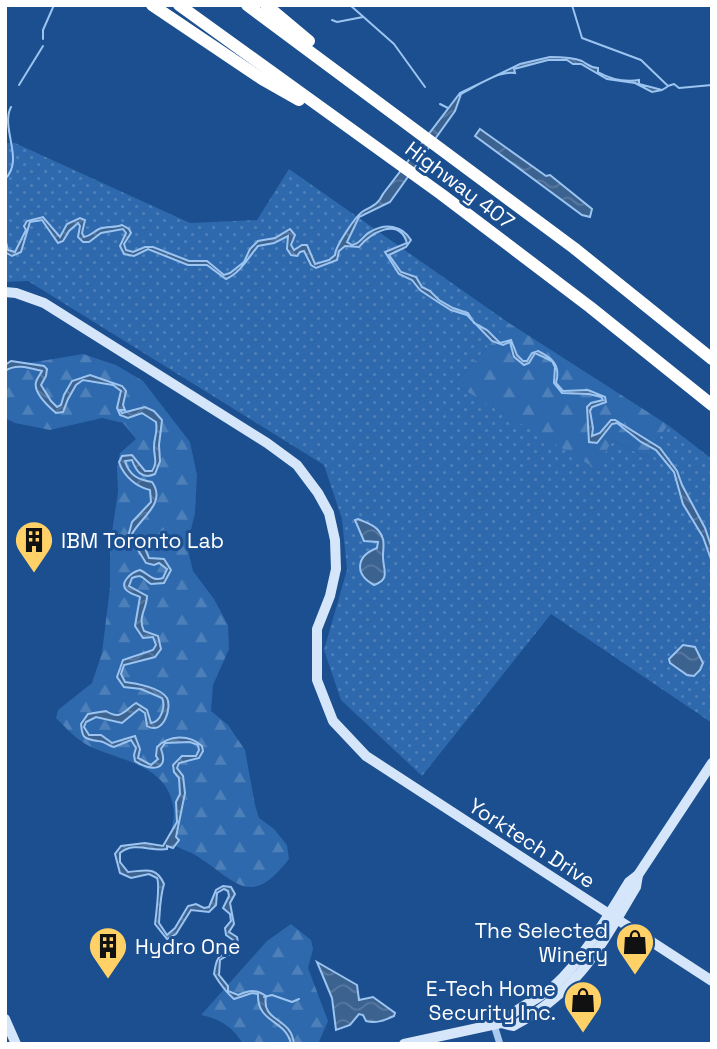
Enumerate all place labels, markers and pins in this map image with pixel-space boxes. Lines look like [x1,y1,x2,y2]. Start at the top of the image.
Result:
building icon: IBM Toronto Lab [13,519,55,574]
place label: IBM Toronto Lab [61,527,224,554]
place label: The Selected Winery [475,917,608,968]
shop icon: The Selected Winery [614,921,656,976]
building icon: Hydro One [87,925,129,980]
place label: Hydro One [135,933,240,960]
place label: E-Tech Home Security Inc. [426,975,556,1026]
shop icon: E-Tech Home Security Inc. [562,979,604,1034]

